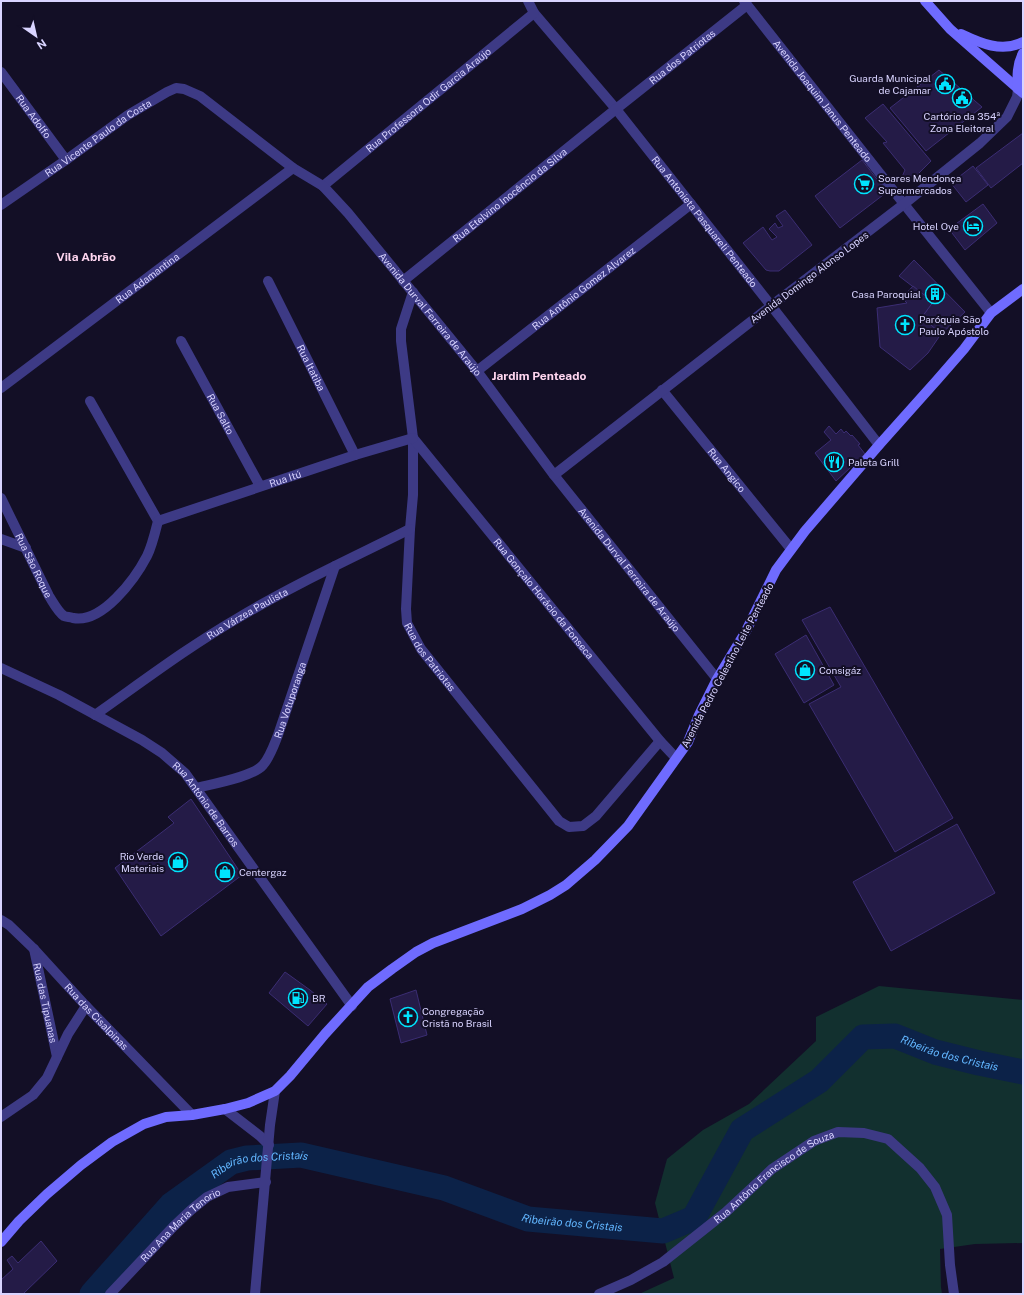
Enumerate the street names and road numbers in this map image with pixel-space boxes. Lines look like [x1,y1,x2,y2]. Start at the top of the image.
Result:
street label: Rua dos Patriotas [646,27,717,87]
street label: Avenida Joaquim Janus Penteado [771,37,875,165]
street label: Rua Professora Odir Garcia Araújo [363,45,493,155]
street label: Rua Adolfo [14,92,54,141]
street label: Rua Vicente Paulo da Costa [42,97,153,179]
street label: Rua Etelvino Inocêncio da Silva [450,145,569,245]
street label: Rua Antonieta Pasquareli Penteado [649,154,760,290]
street label: Avenida Domingo Alonso Lopes [747,229,871,325]
street label: Rua Antônio Gomez Alvarez [529,244,638,332]
street label: Rua Adamantina [113,250,181,306]
street label: Avenida Durval Ferreira de Araújo [377,250,484,378]
street label: Rua Itatiba [295,343,328,393]
street label: Rua Salto [205,391,237,437]
street label: Rua Angico [705,446,749,495]
street label: Rua Itú [268,467,303,489]
street label: Avenida Durval Ferreira de Araújo [576,505,683,634]
street label: Rua São Roque [13,531,55,600]
street label: Rua Gonçalo Horácio da Fonseca [491,536,596,661]
street label: Avenida Pedro Celestino Leite Penteado [678,580,776,749]
street label: Rua Várzea Paulista [204,585,290,642]
street label: Rua dos Patriotas [402,621,458,693]
street label: Rua Votuporanga [271,660,308,740]
street label: Rua Antônio de Barros [170,759,242,849]
street label: Rua das Tipuanas [31,962,60,1044]
street label: Rua das Cisalpinas [62,981,131,1052]
street label: Rua Antônio Francisco de Souza [711,1128,836,1226]
street label: Rua Ana Maria Tenorio [138,1185,222,1264]

